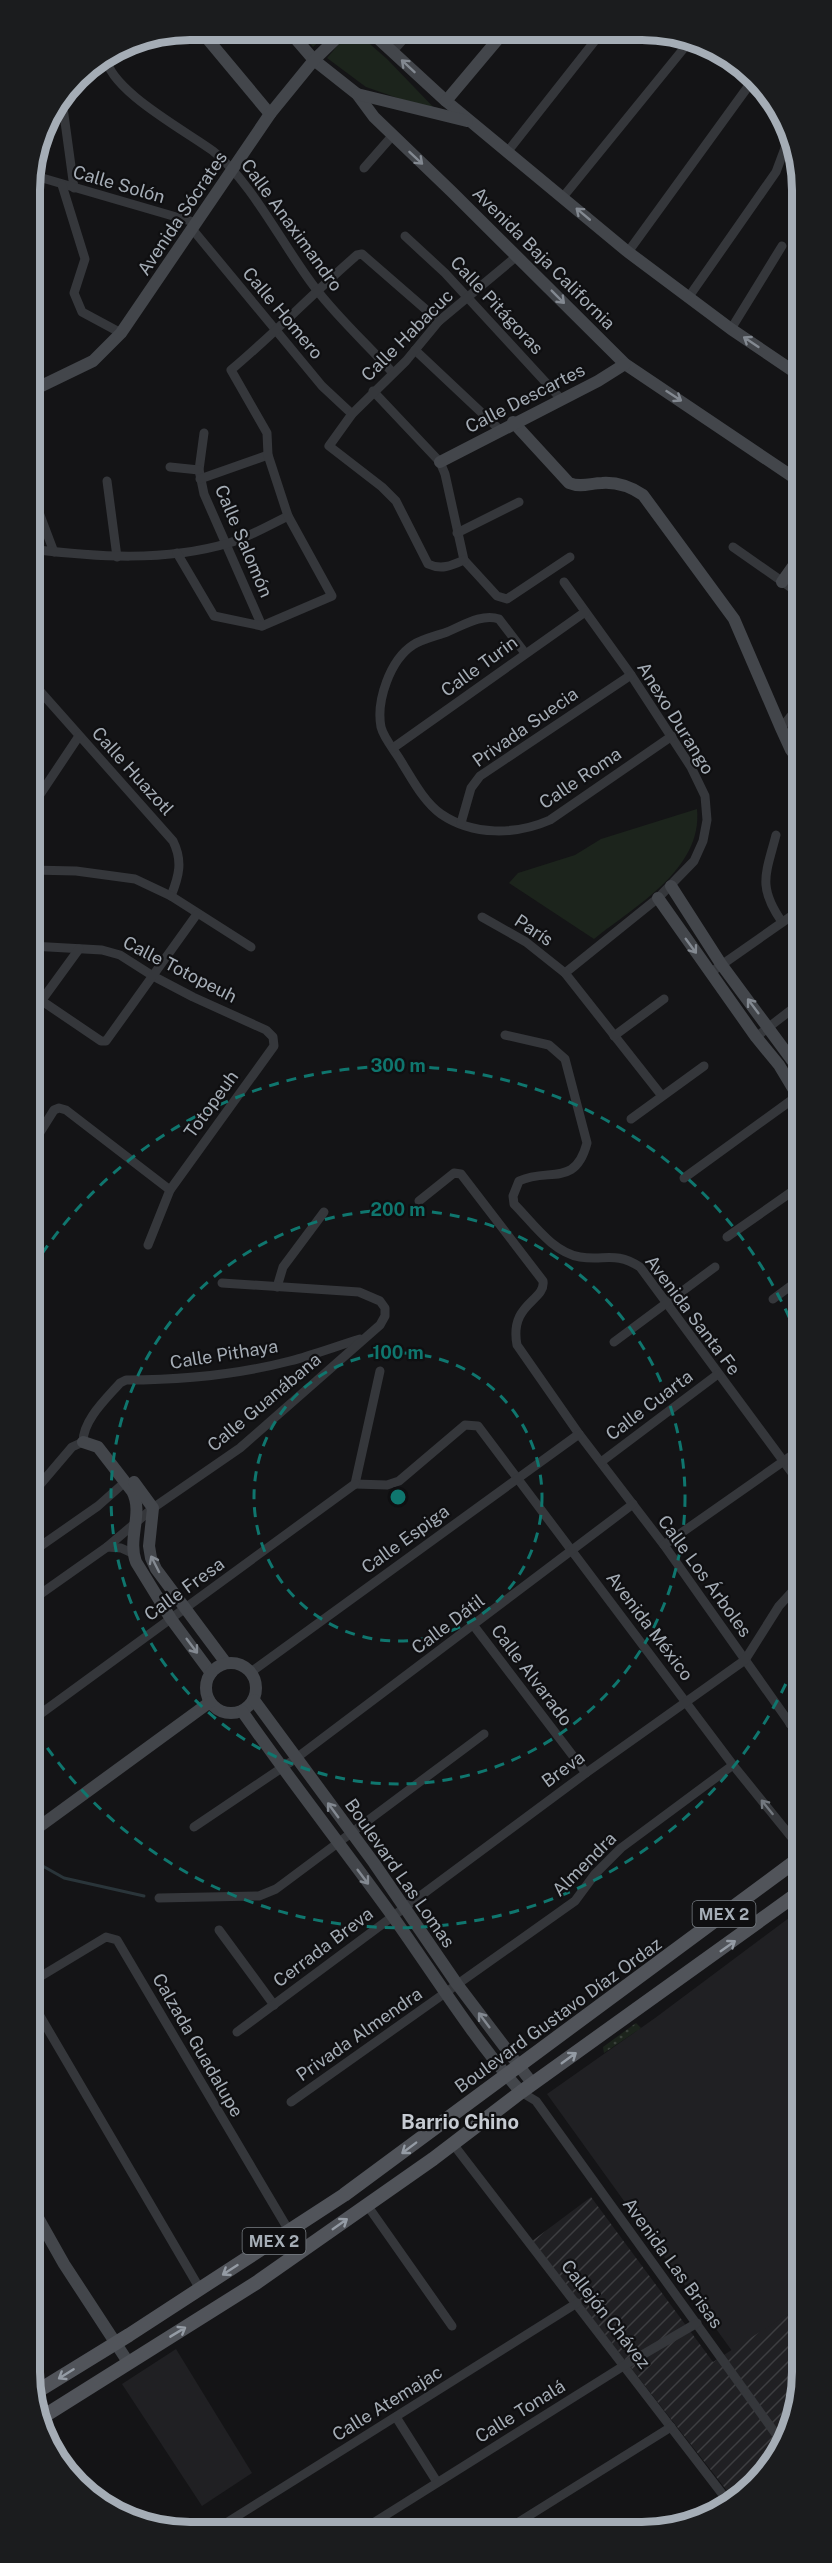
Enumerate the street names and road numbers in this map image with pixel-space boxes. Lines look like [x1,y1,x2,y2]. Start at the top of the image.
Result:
street label: Avenida Sócrates [133,147,231,279]
street label: Calle Anaximandro [237,155,347,295]
street label: Calle Solón [71,161,167,207]
street label: Avenida Baja California [468,182,620,334]
street label: Calle Pitágoras [446,252,548,358]
street label: Calle Homero [238,263,328,363]
street label: Calle Habacuc [357,285,457,385]
street label: Calle Descartes [462,359,588,437]
street label: Calle Salomón [211,482,277,600]
street label: Calle Turin [437,631,521,701]
street label: Anexo Durango [633,658,719,778]
street label: Privada Suecia [468,683,582,771]
street label: Calle Huazotl [88,722,178,820]
street label: Calle Roma [535,743,625,813]
street label: París [511,910,557,950]
street label: Calle Totopeuh [120,931,240,1007]
street label: Totopeuh [180,1066,242,1142]
street label: Avenida Santa Fe [641,1251,745,1379]
street label: Calle Pithaya [168,1335,280,1373]
street label: Calle Guanábana [203,1348,325,1456]
street label: Calle Cuarta [601,1366,697,1444]
street label: Calle Espiga [357,1500,453,1578]
street label: Calle Los Árboles [654,1510,757,1641]
street label: Calle Fresa [140,1553,228,1625]
street label: Avenida México [602,1568,698,1684]
street label: Calle Dátil [407,1590,489,1658]
street label: Calle Alvarado [487,1620,577,1730]
street label: Breva [537,1746,589,1792]
street label: Boulevard Las Lomas [341,1795,459,1951]
street label: Almendra [548,1828,620,1900]
road number: MEX 2 [692,1901,756,1927]
street label: Cerrada Breva [269,1903,377,1991]
street label: Boulevard Gustavo Díaz Ordaz [451,1933,665,2097]
street label: Calzada Guadalupe [148,1969,248,2121]
street label: Privada Almendra [292,1983,426,2085]
street label: Avenida Las Brisas [619,2194,727,2332]
road number: MEX 2 [242,2228,306,2254]
street label: Callejón Chávez [557,2255,655,2373]
street label: Calle Atemajac [328,2361,446,2445]
street label: Calle Tonalá [471,2375,569,2447]

